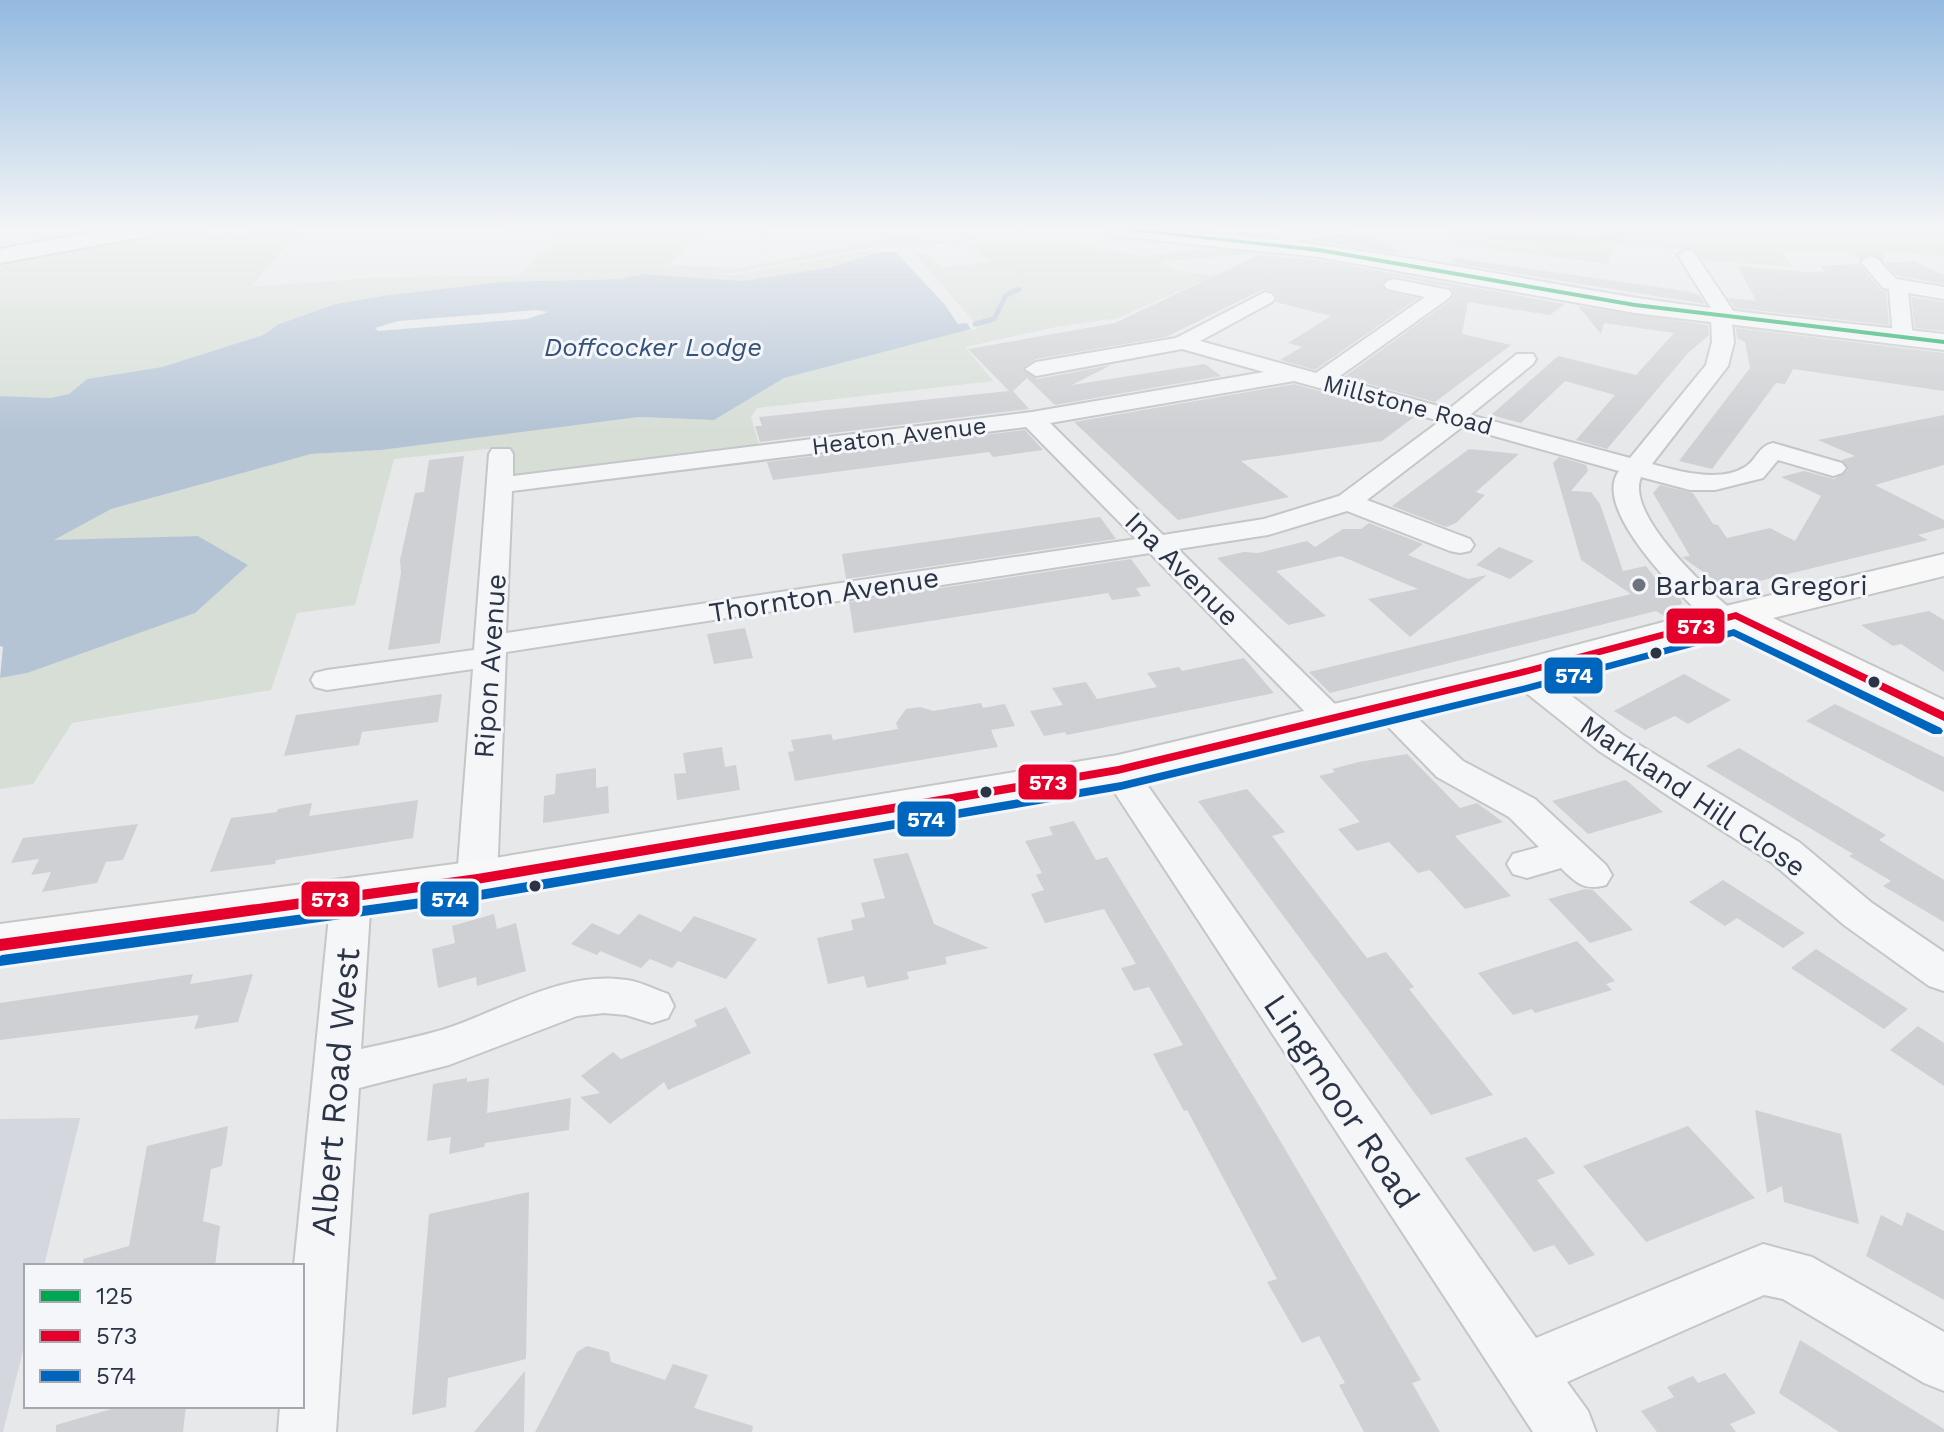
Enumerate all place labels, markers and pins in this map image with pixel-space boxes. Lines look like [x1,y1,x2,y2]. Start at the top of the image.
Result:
place label: Barbara Gregori [1655,569,1868,602]
marker: Barbara Gregori [1630,576,1648,594]
unlabelled marker [1648,645,1664,661]
unlabelled marker [1866,674,1882,690]
unlabelled marker [978,784,994,800]
unlabelled marker [527,878,543,894]

